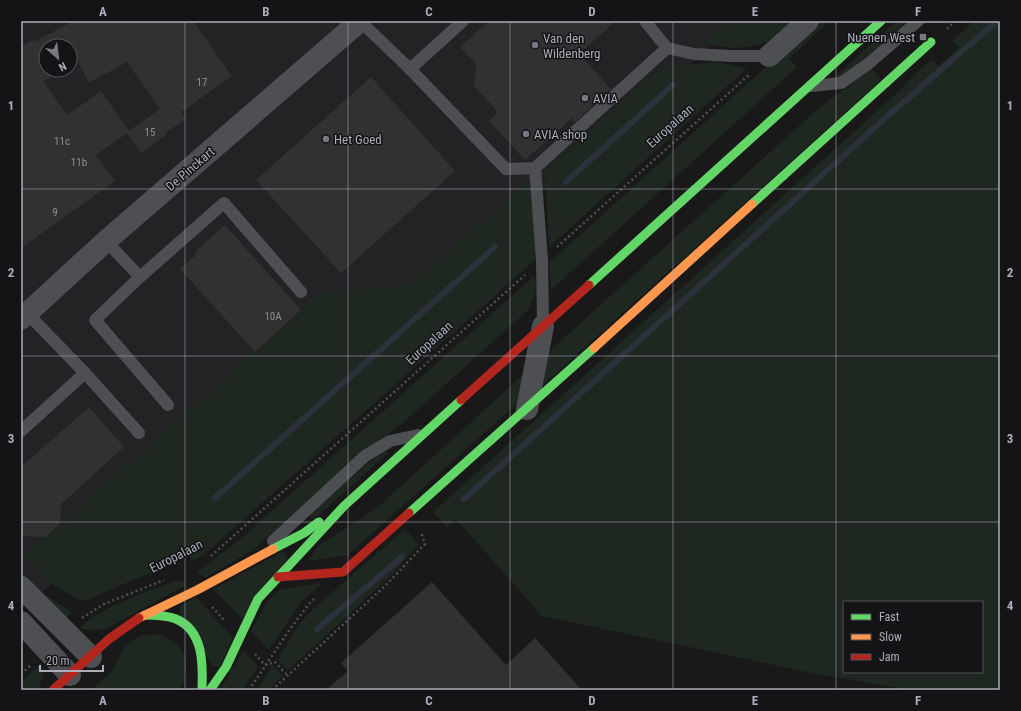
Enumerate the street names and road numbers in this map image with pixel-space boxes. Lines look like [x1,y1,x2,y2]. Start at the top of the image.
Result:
street label: Europalaan [644,101,696,151]
street label: De Pinckart [163,144,217,194]
street label: Europalaan [403,318,455,368]
street label: Europalaan [147,536,205,576]

